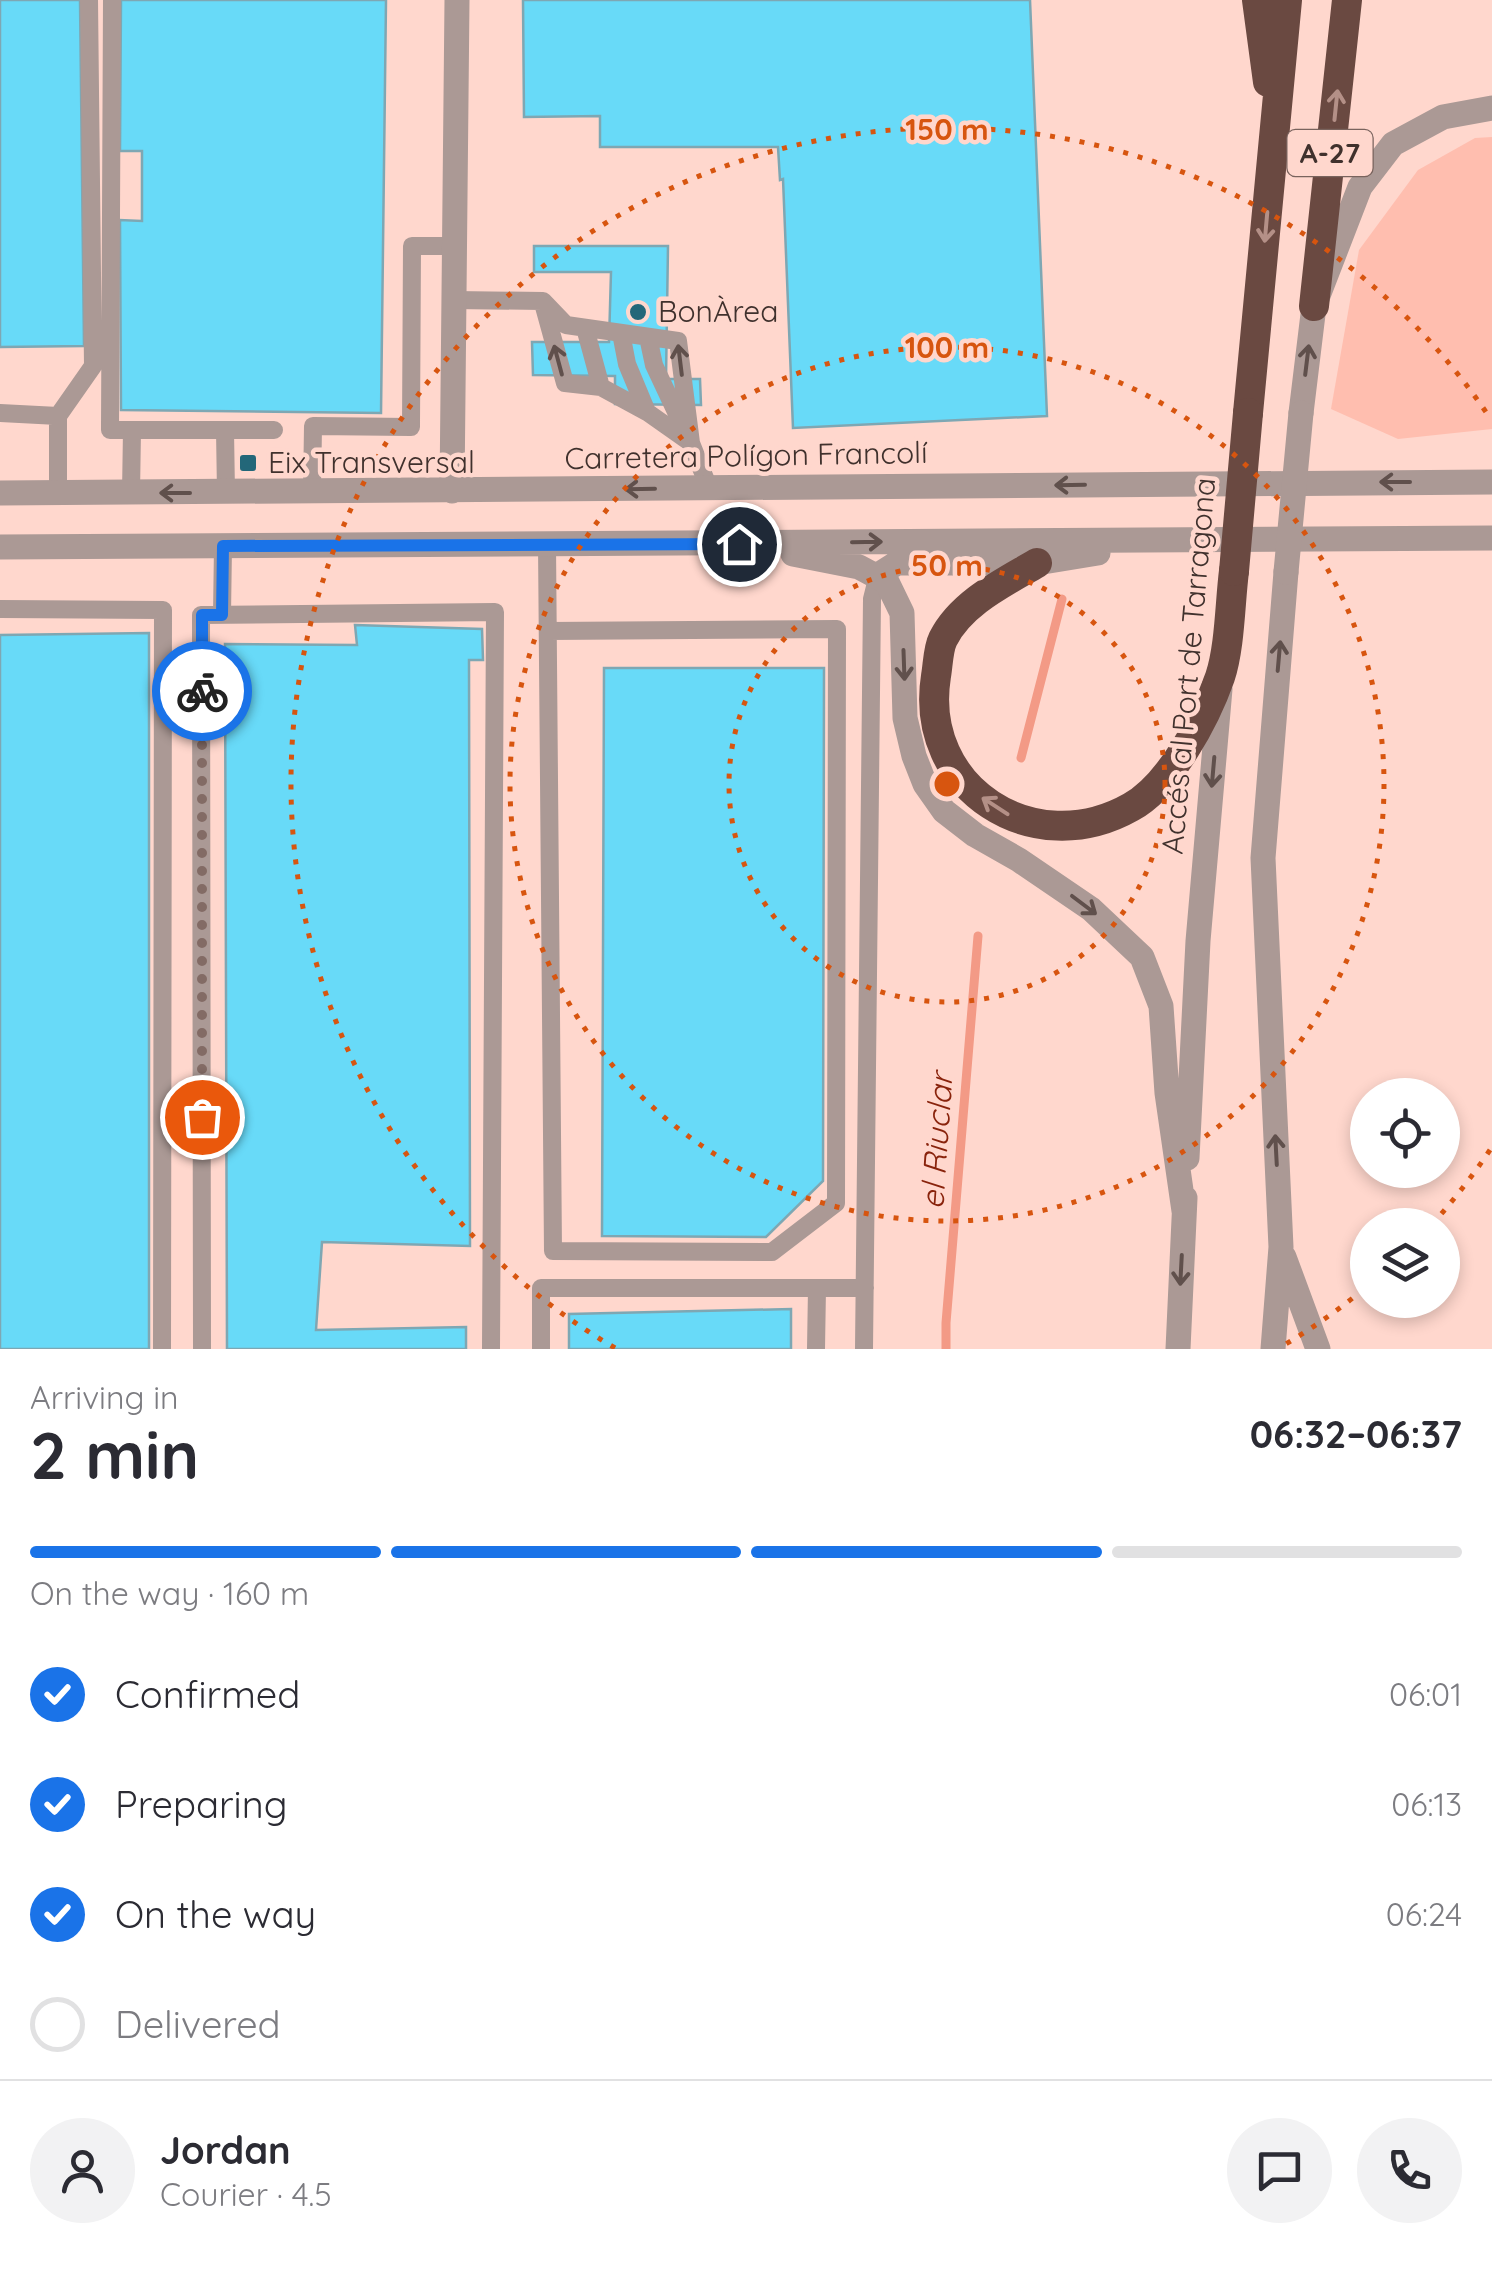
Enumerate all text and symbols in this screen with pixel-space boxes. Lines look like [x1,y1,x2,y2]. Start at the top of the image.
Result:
one-way arrow [1326,89,1345,121]
text: 150 m [905,110,989,148]
road number: A-27 [1288,130,1372,176]
one-way arrow [1256,210,1275,242]
place label: BonÀrea [658,292,779,330]
marker: BonÀrea [627,301,649,323]
text: 100 m [905,328,989,366]
one-way arrow [548,344,567,376]
one-way arrow [670,344,689,377]
one-way arrow [1298,344,1317,376]
street label: Carretera Polígon Francolí [564,433,928,477]
place label: Eix Transversal [268,443,475,481]
marker: Eix Transversal [237,452,259,474]
one-way arrow [1379,472,1412,492]
one-way arrow [1054,476,1086,494]
street label: Accés al Port de Tarragona [1153,476,1223,856]
one-way arrow [624,480,656,498]
one-way arrow [159,484,192,502]
pin [697,502,782,587]
icon: home [712,517,767,572]
one-way arrow [850,532,883,552]
text: 50 m [911,546,983,584]
courier [152,641,252,741]
one-way arrow [1270,641,1289,673]
one-way arrow [895,648,914,680]
icon: bike [175,664,230,719]
one-way arrow [1203,755,1222,787]
centre of rings [929,766,965,802]
one-way arrow [981,796,1009,817]
one-way arrow [1070,895,1097,916]
water label: el Riuclar [911,1068,961,1210]
pin [160,1075,245,1160]
map controls [1350,1078,1460,1318]
button: locate [1350,1078,1460,1188]
icon: bag [175,1090,230,1145]
one-way arrow [1266,1135,1285,1167]
button: layers [1350,1208,1460,1318]
one-way arrow [1171,1254,1190,1286]
text: Arriving in [30,1377,179,1417]
text: 06:32–06:37 [1250,1410,1462,1458]
text: 2 min [30,1414,199,1495]
text: On the way · 160 m [30,1573,309,1613]
icon: check [30,1667,85,1722]
text: Confirmed [115,1670,300,1718]
text: 06:01 [1389,1674,1462,1714]
icon: check [30,1777,85,1832]
text: Preparing [115,1780,287,1828]
text: 06:13 [1391,1784,1462,1824]
icon: check [30,1887,85,1942]
text: On the way [115,1890,316,1938]
text: 06:24 [1386,1894,1462,1934]
text: Delivered [115,2000,281,2048]
button: person [30,2118,135,2223]
button: chat [1227,2118,1332,2223]
button: phone [1357,2118,1462,2223]
text: Jordan [160,2126,291,2174]
text: Courier · 4.5 [160,2174,332,2214]

